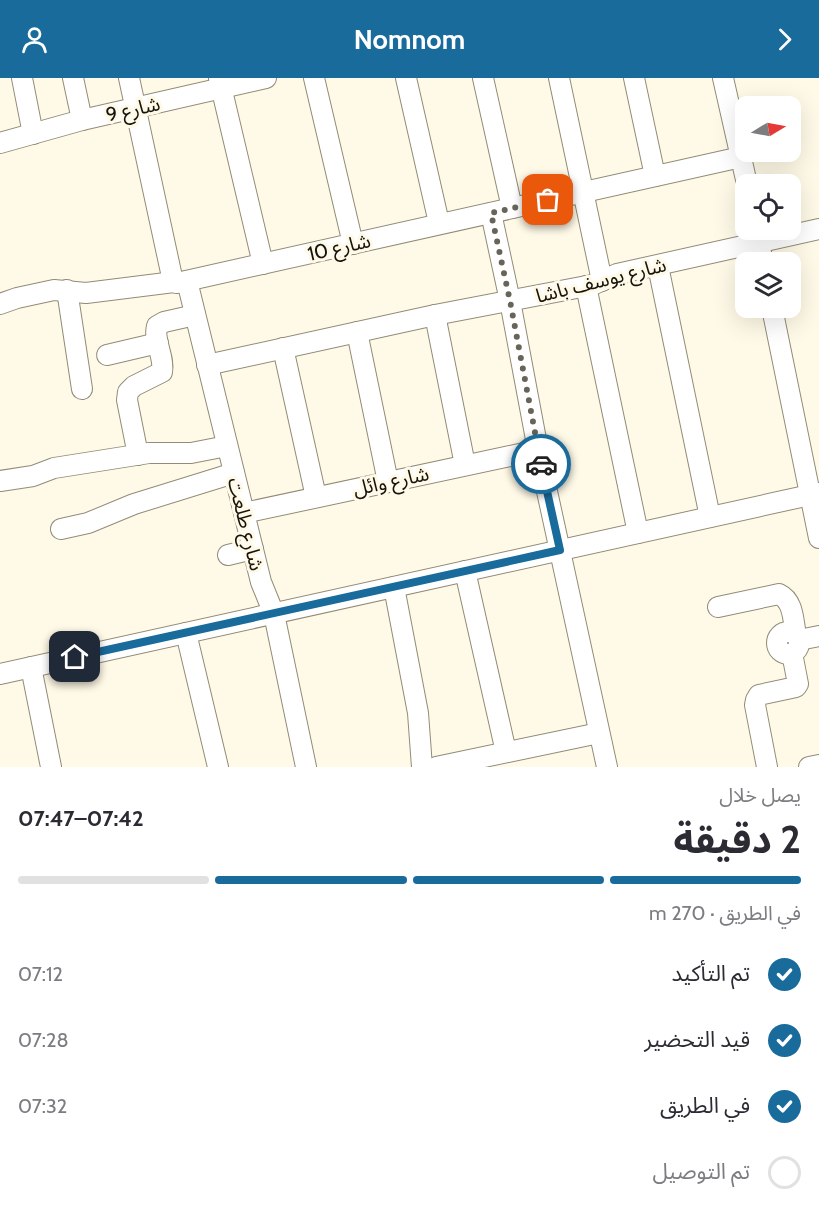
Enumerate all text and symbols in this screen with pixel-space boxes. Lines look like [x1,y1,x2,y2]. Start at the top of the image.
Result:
icon: person [18,23,51,56]
text: Nomnom [354,23,465,56]
icon: forward [768,23,801,56]
street label: شارع 9 [104,91,163,130]
north arrow [735,96,801,162]
map controls [735,96,801,318]
pin [522,174,573,225]
button: locate [735,174,801,240]
icon: bag [531,183,564,216]
street label: شارع 10 [305,228,374,269]
street label: شارع يوسف باشا [533,252,670,311]
button: layers [735,252,801,318]
courier [511,434,571,494]
icon: car [525,448,558,481]
street label: شارع وائل [351,461,432,504]
street label: شارع طلعت [220,475,269,574]
pin [49,631,100,682]
icon: home [58,640,91,673]
text: يصل خلال [719,783,801,807]
text: 07:42–07:47 [18,805,144,832]
text: 2 دقيقة [673,815,801,863]
text: في الطريق · 270 m [649,901,801,925]
icon: check [768,958,801,991]
text: تم التأكيد [672,960,750,987]
text: 07:12 [18,962,63,986]
icon: check [768,1024,801,1057]
text: قيد التحضير [644,1026,750,1053]
text: 07:28 [18,1028,69,1052]
icon: check [768,1090,801,1123]
text: في الطريق [660,1092,750,1119]
text: 07:32 [18,1094,67,1118]
text: تم التوصيل [652,1158,750,1185]

